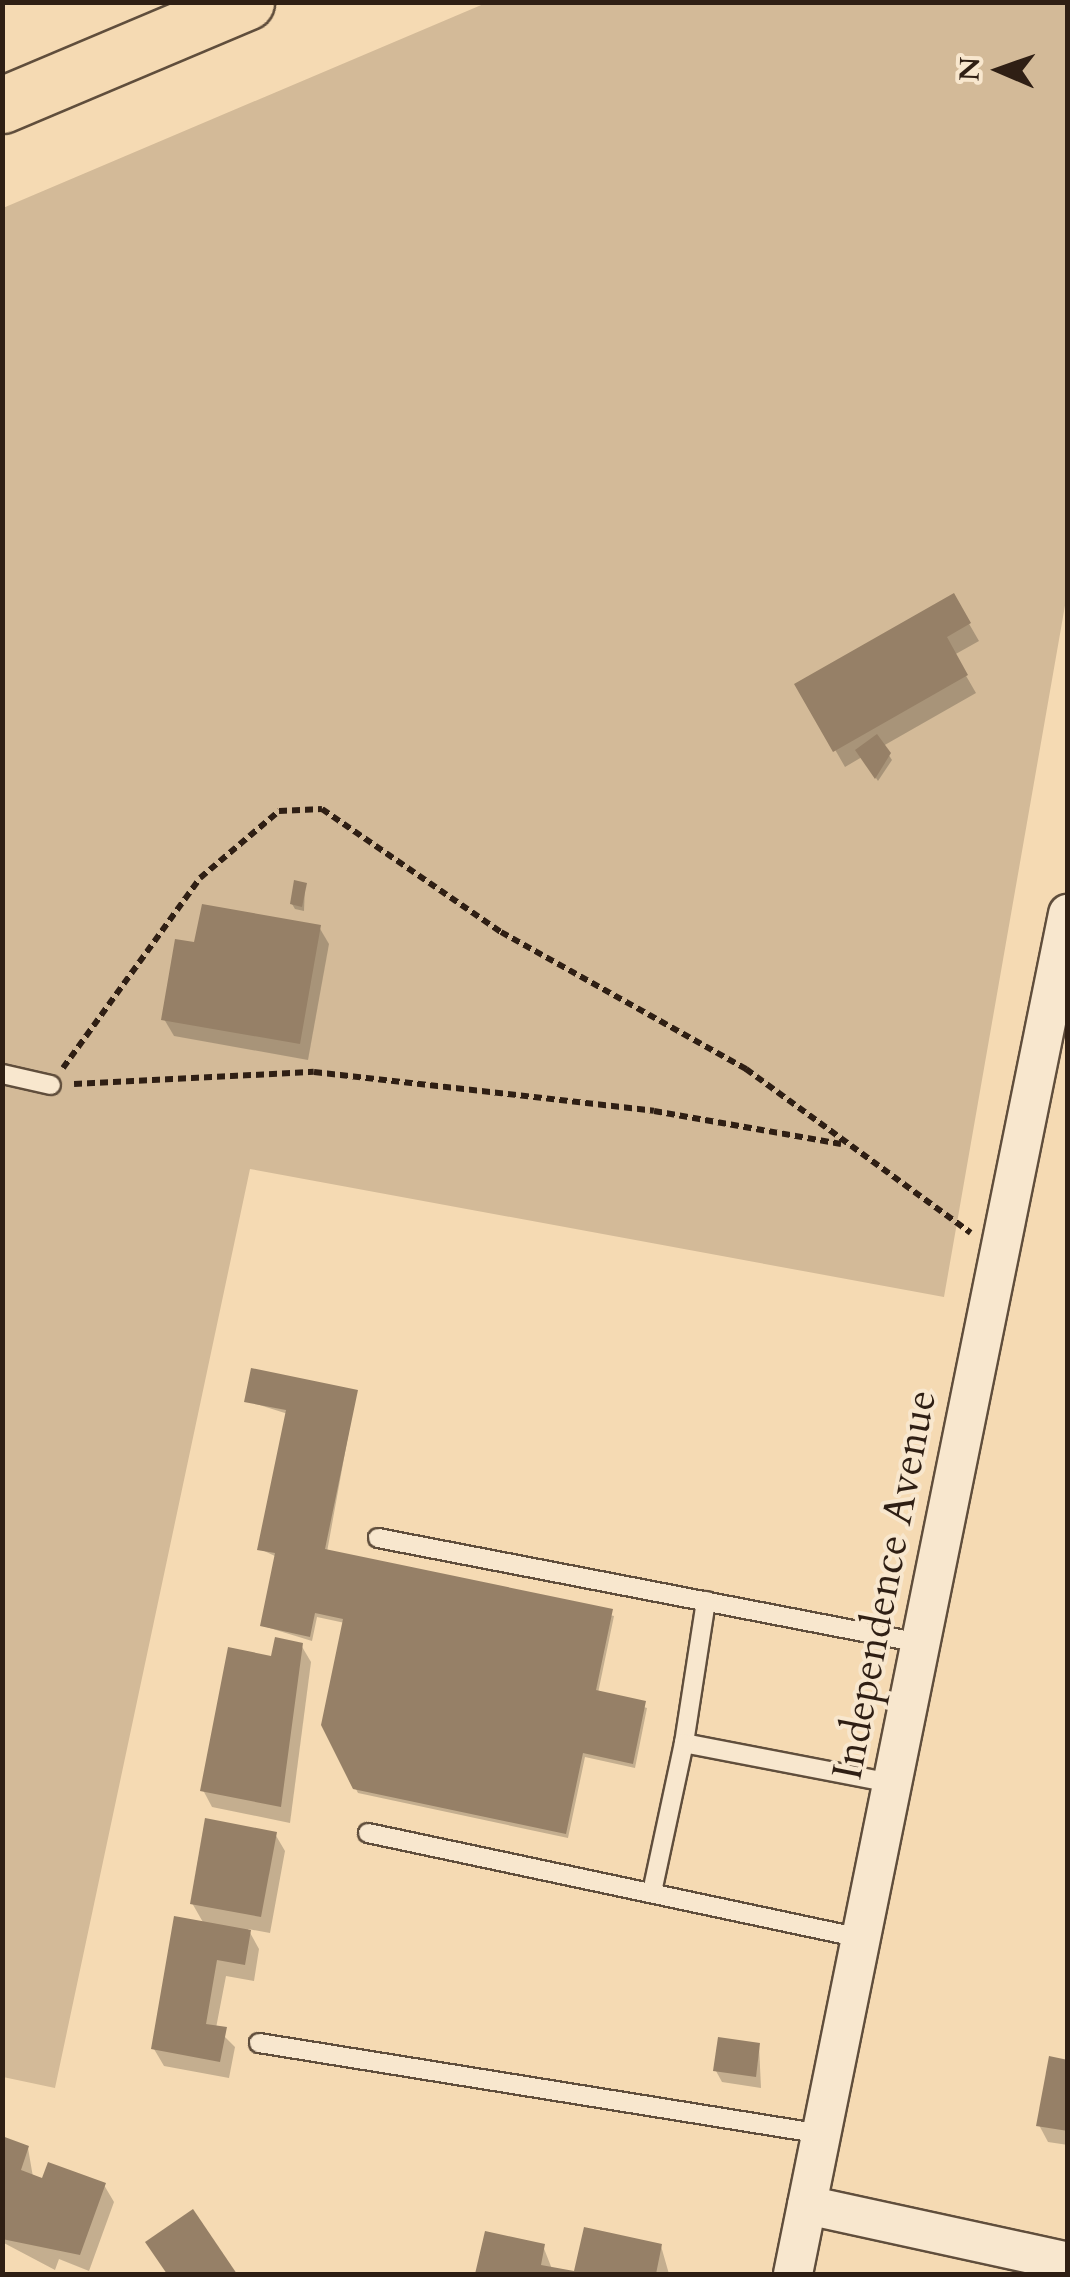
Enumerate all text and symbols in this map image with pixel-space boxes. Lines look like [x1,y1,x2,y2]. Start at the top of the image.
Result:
north arrow [950,20,1050,120]
text: N [951,56,989,82]
street label: Independence Avenue [822,1386,948,1784]

